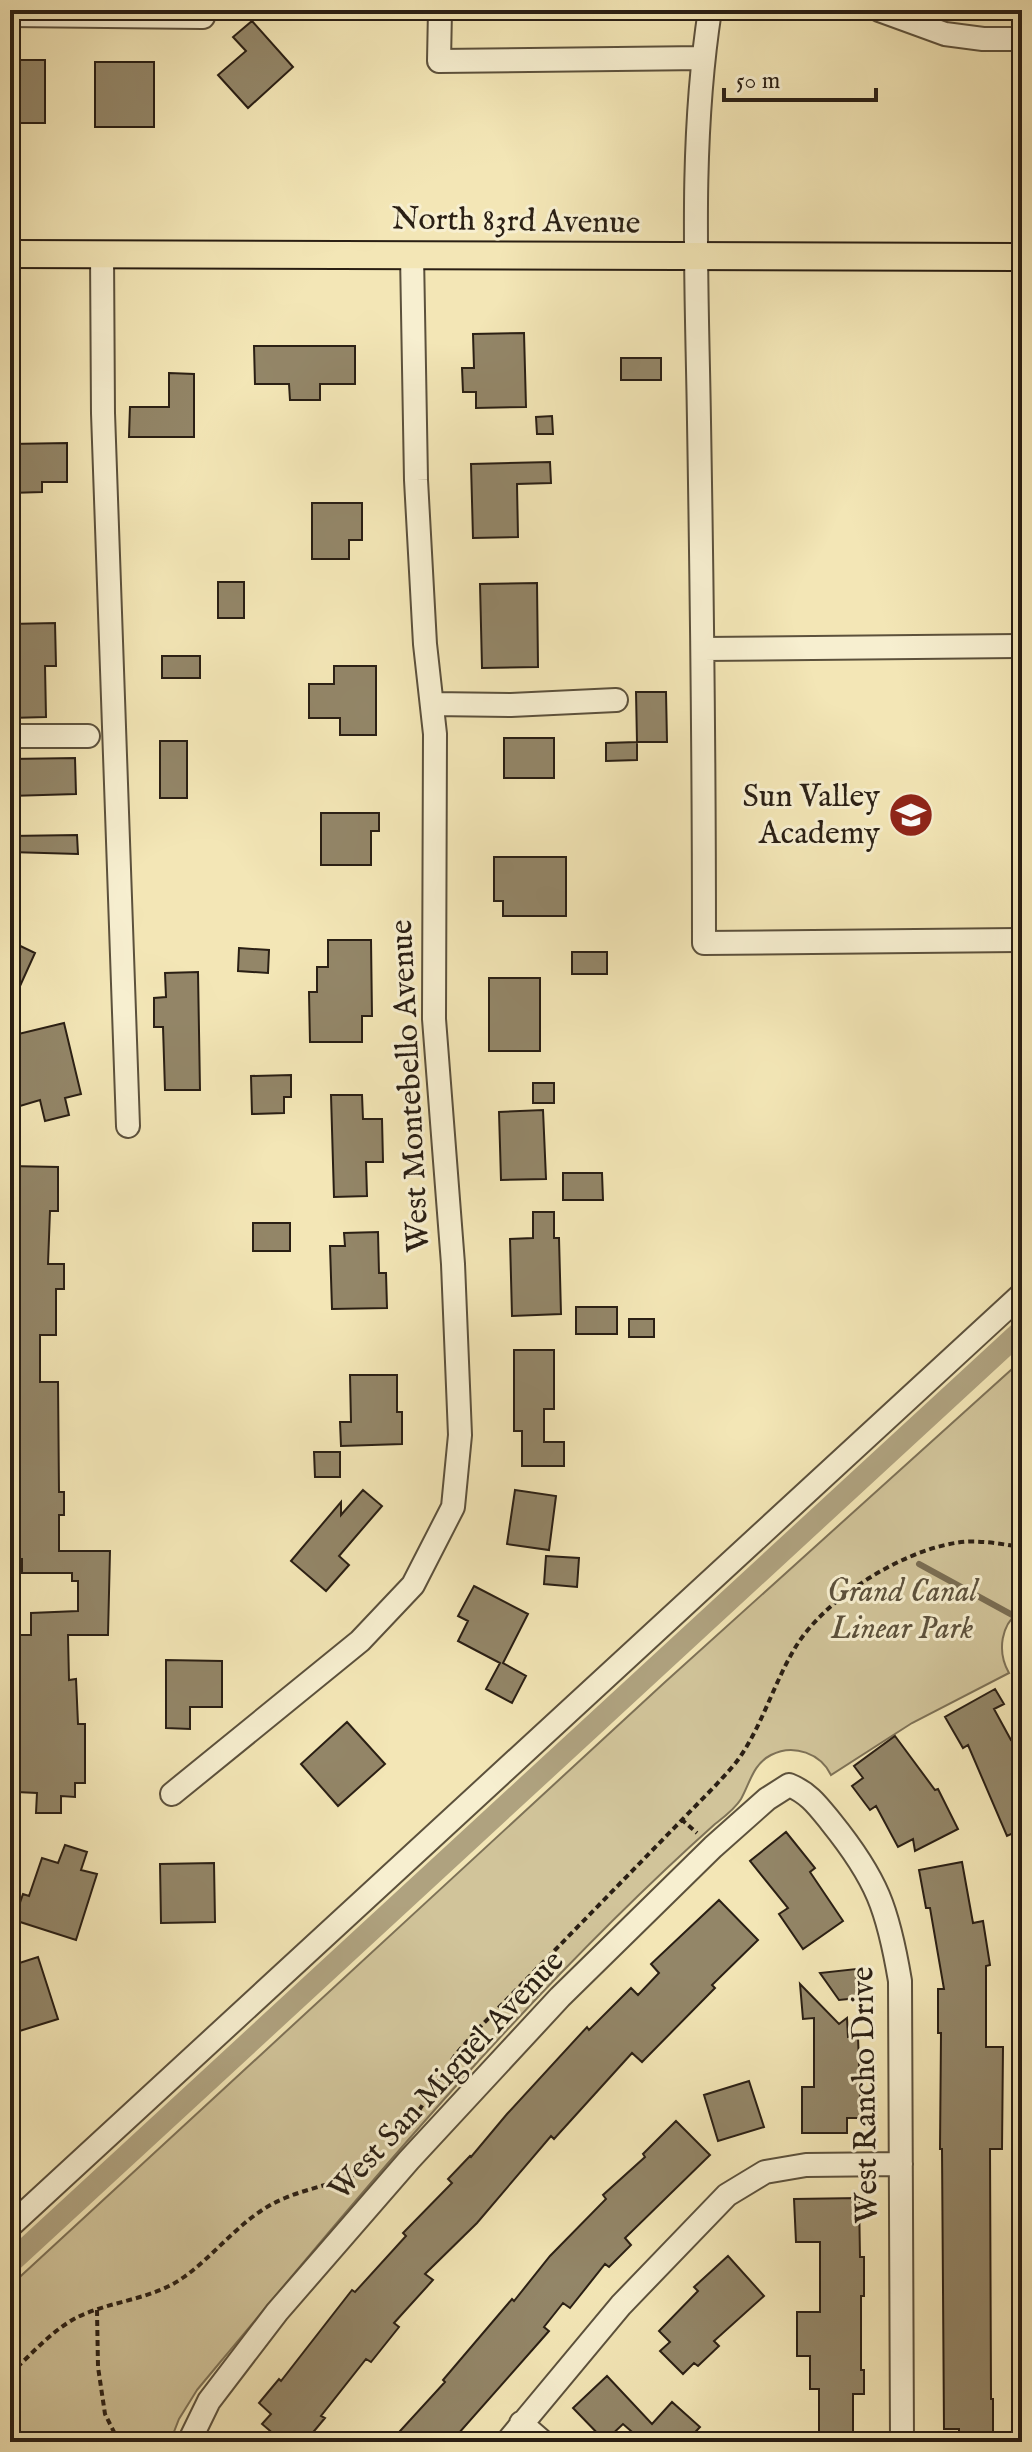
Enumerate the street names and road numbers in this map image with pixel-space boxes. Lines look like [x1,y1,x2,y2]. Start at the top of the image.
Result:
street label: North 83rd Avenue [391,199,641,245]
street label: West Montebello Avenue [382,918,440,1254]
street label: West San Miguel Avenue [320,1942,574,2210]
street label: West Rancho Drive [843,1966,889,2224]

